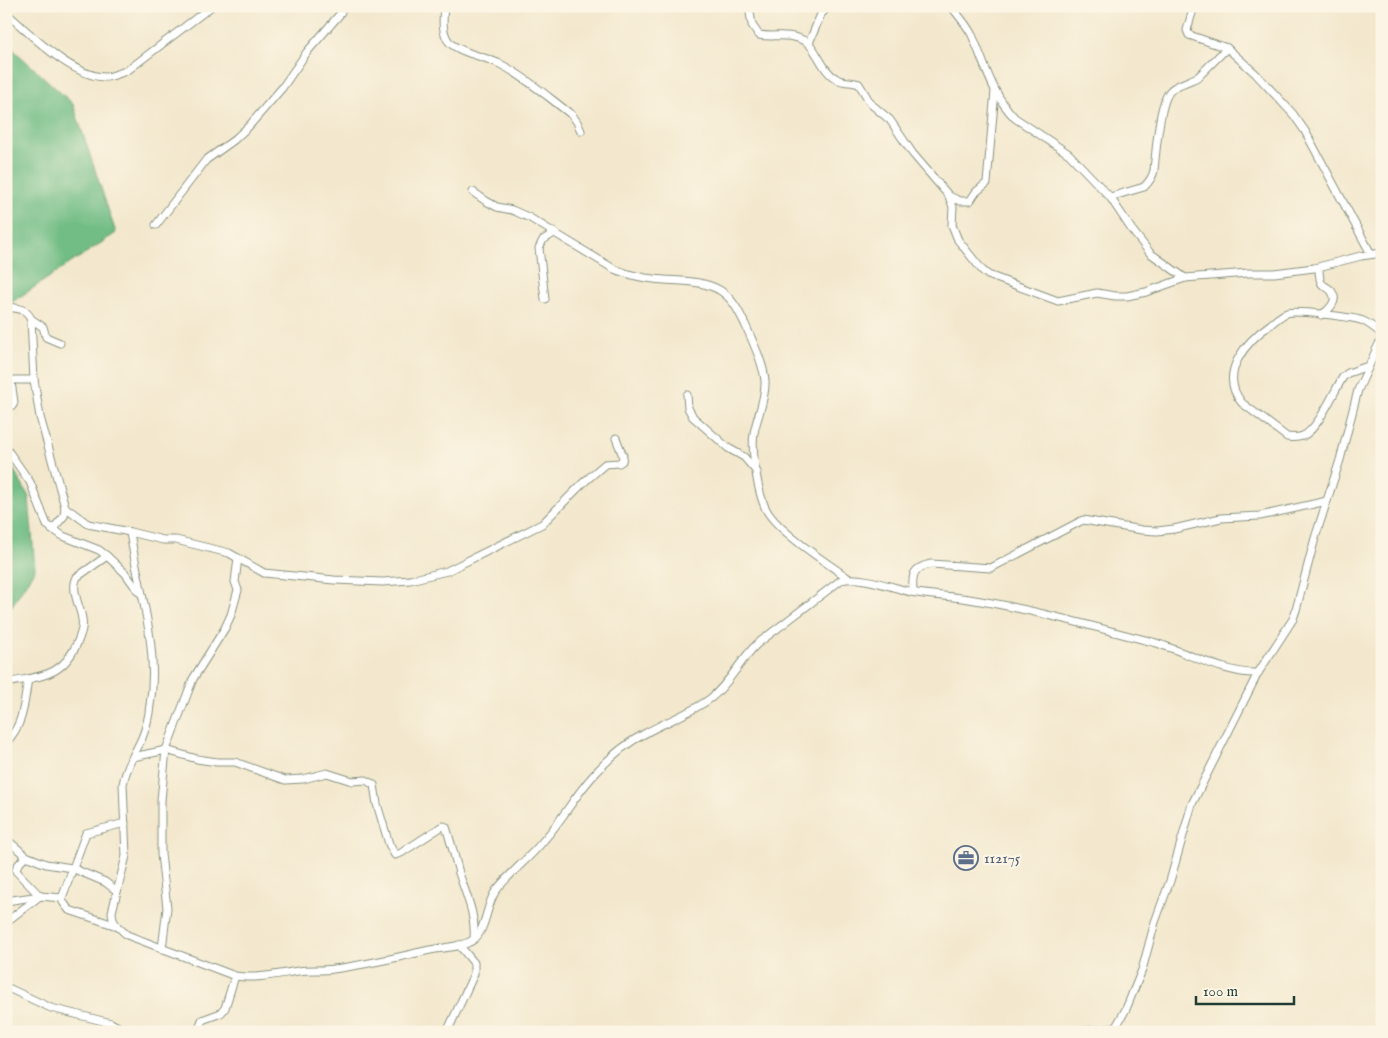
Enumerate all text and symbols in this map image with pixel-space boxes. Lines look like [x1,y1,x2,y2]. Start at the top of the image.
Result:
office icon: 112175 [953,845,979,871]
place label: 112175 [984,849,1021,868]
scale bar [1196,973,1293,1005]
text: 100 m [1203,982,1239,1001]

